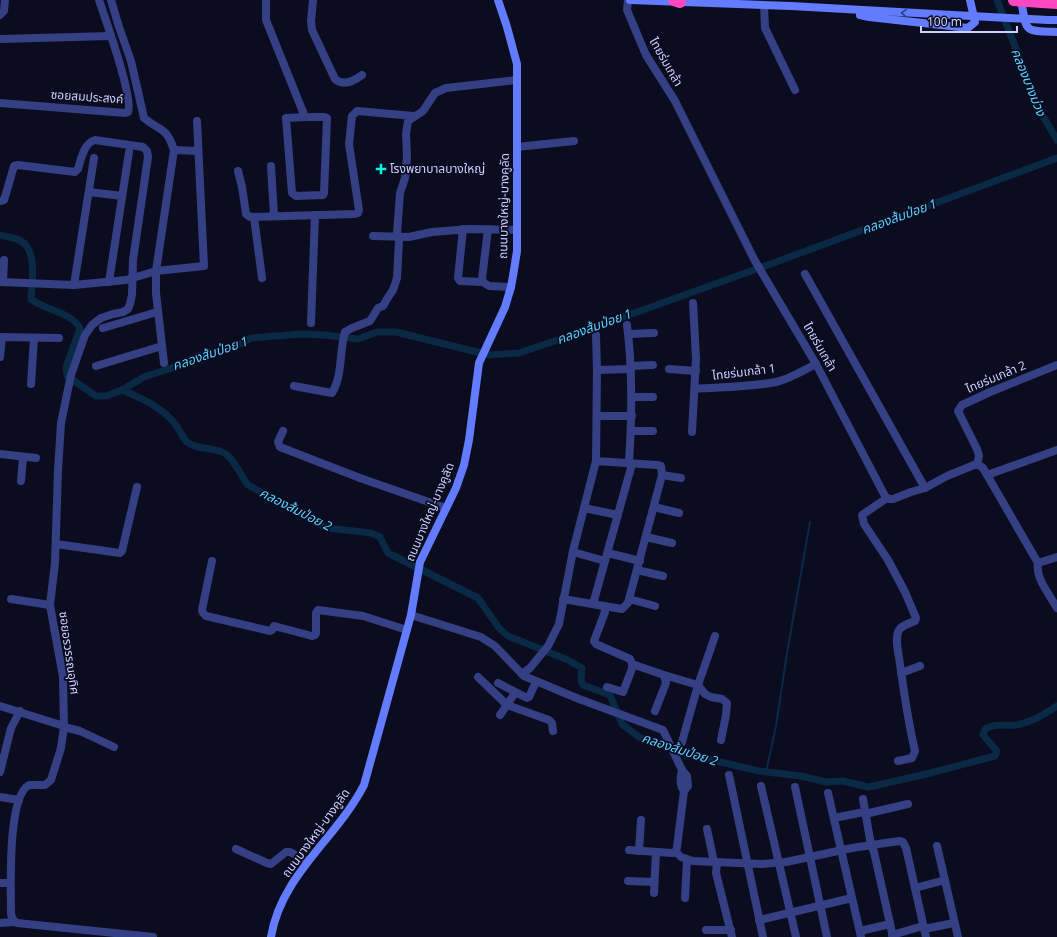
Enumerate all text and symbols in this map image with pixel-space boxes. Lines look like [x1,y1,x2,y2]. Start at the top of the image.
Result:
scale bar [921,8,1017,34]
one-way arrow [901,9,907,17]
text: 100 m [927,13,962,30]
street label: ไทยร่มเกล้า [645,33,687,89]
water label: คลองบางม่วง [1007,46,1051,119]
street label: ซอยสมประสงค์ [50,85,124,108]
street label: ถนนบางใหญ่-บางคูลัด [494,153,513,259]
place label: โรงพยาบาลบางใหญ่ [390,160,485,177]
marker: โรงพยาบาลบางใหญ่ [375,163,387,175]
water label: คลองส้มป่อย 1 [859,194,939,238]
water label: คลองส้มป่อย 1 [554,304,634,348]
street label: ไทยร่มเกล้า [799,318,841,374]
water label: คลองส้มป่อย 1 [170,332,250,374]
street label: ไทยร่มเกล้า 2 [962,356,1029,397]
street label: ไทยร่มเกล้า 1 [710,359,777,384]
street label: ถนนบางใหญ่-บางคูลัด [401,460,458,564]
water label: คลองส้มป่อย 2 [257,483,335,535]
street label: ซอยอรวรรณอุทิศ [55,610,84,696]
water label: คลองส้มป่อย 2 [640,728,720,770]
street label: ถนนบางใหญ่-บางคูลัด [278,785,354,881]

